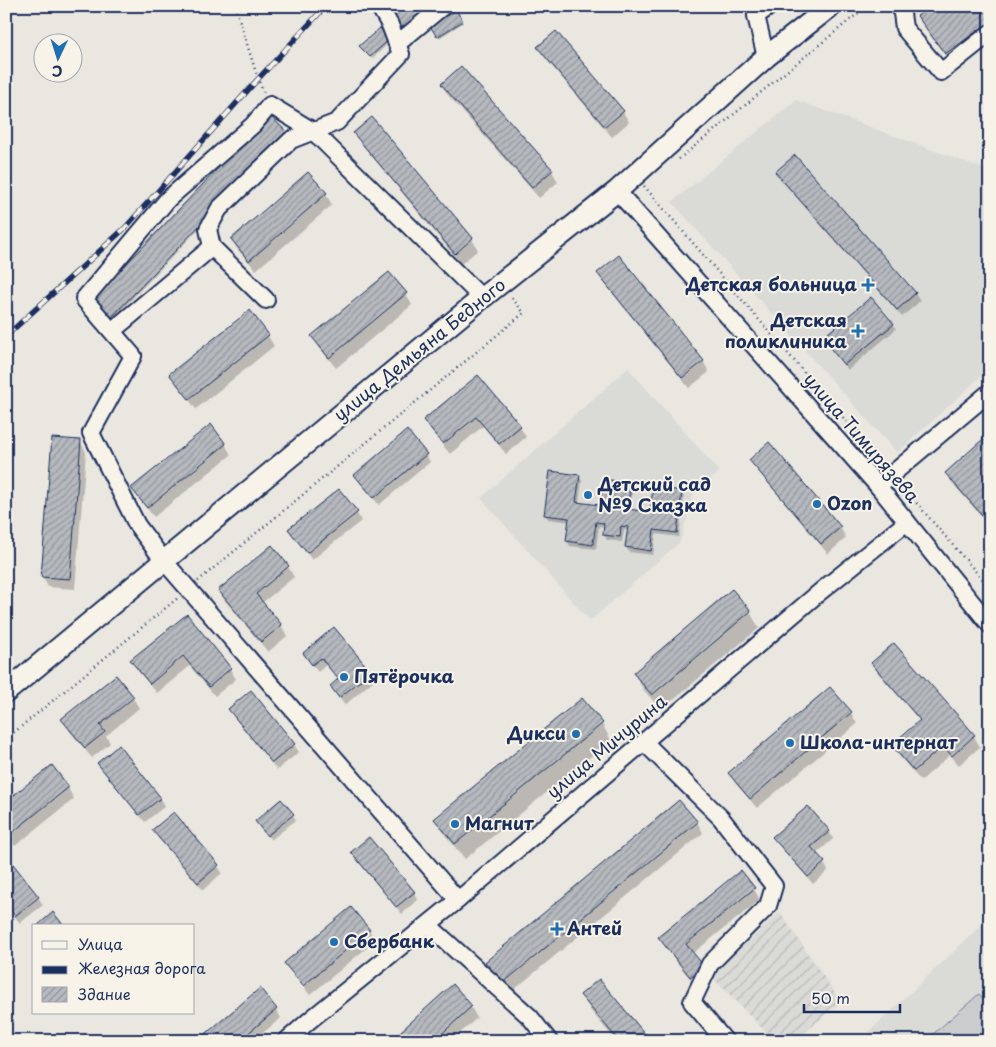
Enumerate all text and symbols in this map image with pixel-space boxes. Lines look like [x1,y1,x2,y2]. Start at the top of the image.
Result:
north arrow [32,32,82,82]
text: С [51,61,63,82]
place label: Детская больница [685,270,857,297]
street label: улица Демьяна Бедного [327,271,511,427]
marker: Детская больница [861,278,875,292]
place label: Детская поликлиника [725,306,847,354]
marker: Детская поликлиника [851,324,865,338]
street label: улица Тимирязева [798,366,927,509]
place label: Детский сад №9 Сказка [597,470,711,518]
marker: Детский сад №9 Сказка [582,489,594,501]
place label: Ozon [827,489,872,516]
marker: Ozon [811,498,823,510]
place label: Пятёрочка [354,662,455,689]
marker: Пятёрочка [338,671,350,683]
street label: улица Мичурина [540,687,673,804]
place label: Дикси [507,719,566,746]
marker: Дикси [570,728,582,740]
place label: Школа-интернат [800,728,958,755]
marker: Школа-интернат [784,737,796,749]
place label: Магнит [465,809,534,836]
marker: Магнит [449,818,461,830]
place label: Антей [566,914,622,941]
marker: Антей [551,923,563,935]
legend [32,924,195,1014]
place label: Сбербанк [344,927,435,954]
text: Улица [78,932,123,955]
marker: Сбербанк [328,936,340,948]
text: Железная дорога [78,956,206,979]
text: Здание [78,982,131,1005]
scale bar [804,982,900,1014]
text: 50 m [811,986,850,1009]

